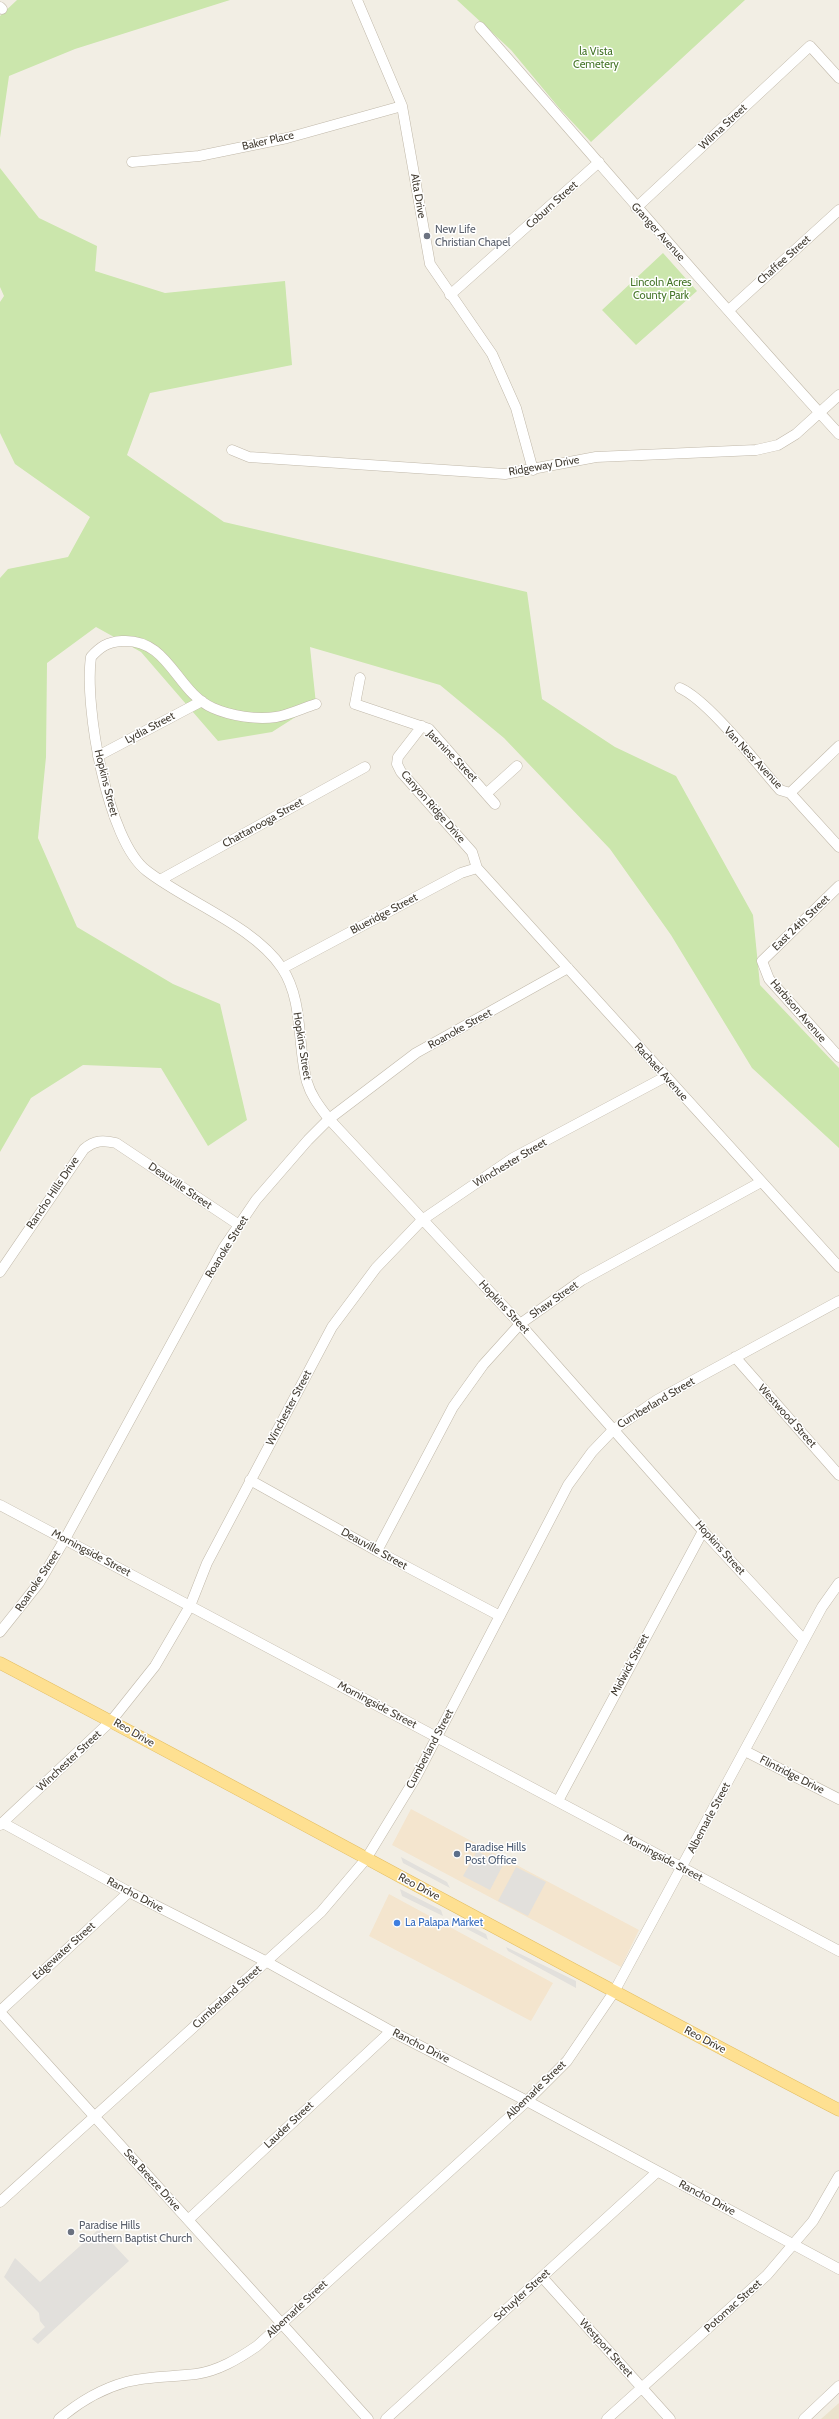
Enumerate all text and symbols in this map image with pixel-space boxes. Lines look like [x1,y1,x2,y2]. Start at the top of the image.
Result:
park label: la Vista Cemetery [573,45,619,71]
street label: Wilma Street [696,101,750,153]
street label: Baker Place [241,129,295,153]
street label: Alta Drive [408,173,428,219]
street label: Coburn Street [523,178,581,232]
street label: Granger Avenue [628,200,688,264]
place label: New Life Christian Chapel [435,223,510,249]
marker: New Life Christian Chapel [422,231,432,241]
street label: Chaffee Street [755,233,813,287]
park label: Lincoln Acres County Park [630,276,692,302]
street label: Ridgeway Drive [508,453,580,479]
street label: Lydia Street [123,709,177,747]
street label: Van Ness Avenue [721,724,785,792]
street label: Jasmine Street [424,727,480,785]
street label: Hopkins Street [91,748,121,818]
street label: Canyon Ridge Drive [398,768,468,846]
street label: Chattanooga Street [220,795,306,851]
street label: Blueridge Street [348,891,420,937]
street label: East 24th Street [770,892,832,954]
street label: Harbison Avenue [767,977,829,1045]
street label: Roanoke Street [426,1006,494,1052]
street label: Hopkins Street [290,1011,314,1081]
street label: Rachael Avenue [631,1040,691,1104]
street label: Winchester Street [471,1136,549,1190]
street label: Rancho Hills Drive [24,1154,82,1232]
street label: Deauville Street [146,1160,214,1212]
street label: Roanoke Street [203,1213,251,1281]
street label: Hopkins Street [476,1277,532,1337]
street label: Shaw Street [527,1278,581,1322]
street label: Winchester Street [264,1368,314,1448]
street label: Cumberland Street [615,1375,697,1431]
street label: Westwood Street [755,1382,819,1450]
street label: Hopkins Street [692,1518,748,1578]
street label: Deauville Street [338,1525,410,1573]
street label: Morningside Street [49,1527,133,1579]
street label: Roanoke Street [13,1548,63,1614]
street label: Midwick Street [608,1632,652,1698]
street label: Morningside Street [335,1679,419,1731]
street label: Cumberland Street [403,1707,457,1791]
street label: Reo Drive [111,1716,157,1750]
street label: Winchester Street [34,1728,104,1794]
street label: Flintridge Drive [758,1753,826,1797]
street label: Albemarle Street [685,1780,733,1856]
street label: Morningside Street [621,1832,705,1884]
place label: Paradise Hills Post Office [465,1841,526,1867]
marker: Paradise Hills Post Office [452,1849,462,1859]
street label: Reo Drive [396,1871,442,1903]
street label: Rancho Drive [104,1875,166,1915]
place label: La Palapa Market [405,1916,483,1930]
marker: La Palapa Market [392,1918,402,1928]
street label: Edgewater Street [30,1919,98,1983]
street label: Cumberland Street [190,1963,264,2031]
street label: Reo Drive [682,2024,728,2056]
street label: Rancho Drive [390,2026,452,2066]
street label: Albemarle Street [503,2058,569,2122]
street label: Lauder Street [262,2099,316,2151]
street label: Sea Breeze Drive [121,2146,183,2214]
street label: Rancho Drive [676,2178,738,2218]
place label: Paradise Hills Southern Baptist Church [79,2219,192,2245]
marker: Paradise Hills Southern Baptist Church [66,2227,76,2237]
street label: Schuyler Street [491,2266,553,2324]
street label: Albemarle Street [264,2277,330,2341]
street label: Potomac Street [702,2277,764,2335]
street label: Westport Street [576,2316,636,2380]

